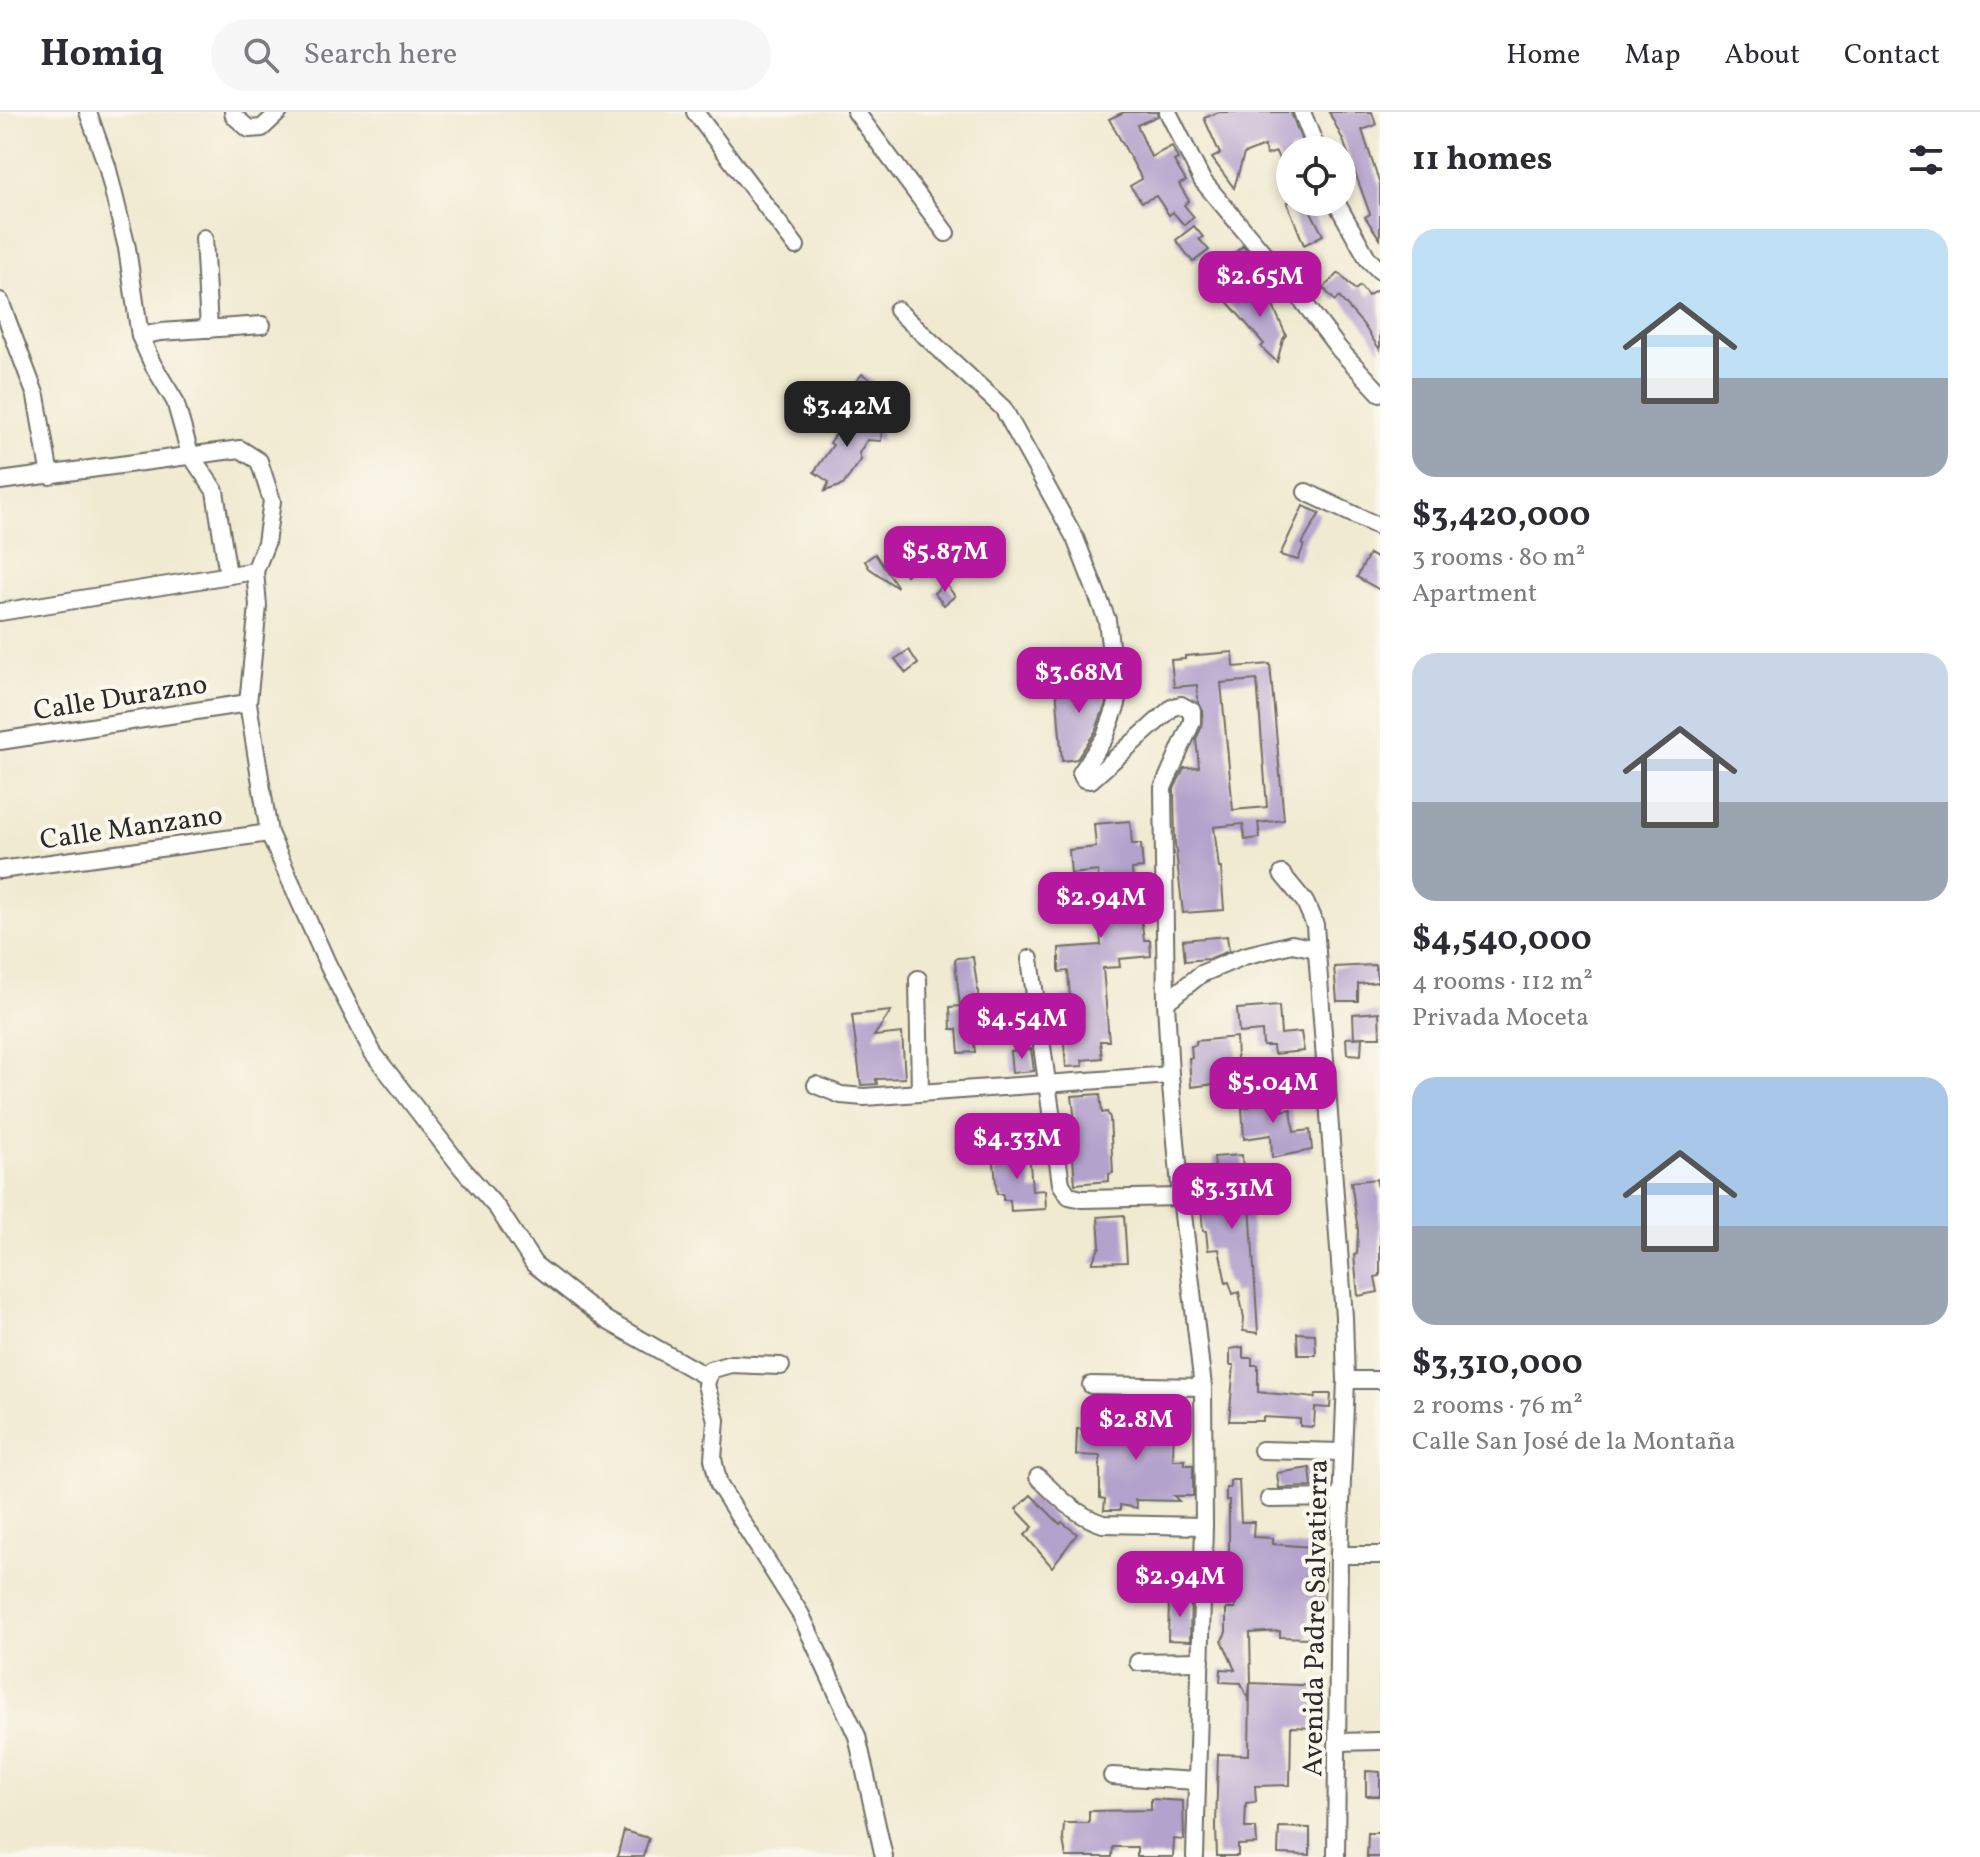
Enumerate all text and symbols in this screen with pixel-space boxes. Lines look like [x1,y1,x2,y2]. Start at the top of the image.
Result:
search box [211,19,771,91]
text: Homiq [40,29,163,82]
icon: search [239,33,283,77]
text: Search here [303,34,457,76]
text: Home [1506,36,1580,75]
text: Map [1624,36,1680,75]
text: About [1724,36,1800,75]
text: Contact [1844,36,1940,75]
map controls [1276,136,1356,216]
button: locate [1276,136,1356,216]
text: 11 homes [1412,137,1552,184]
icon: filters [1904,138,1948,182]
pin: $2.65M [1195,251,1325,319]
text: $2.65M [1216,259,1304,295]
icon: home [1608,281,1752,425]
pin: $3.42M [782,381,912,449]
text: $3.42M [802,389,892,425]
text: $3,420,000 [1412,493,1591,540]
pin: $5.87M [880,526,1010,594]
text: $5.87M [902,534,988,570]
text: 3 rooms · 80 m² [1412,540,1585,576]
text: Apartment [1412,576,1537,612]
pin: $3.68M [1014,647,1144,715]
text: $3.68M [1035,655,1123,691]
street label: Calle Durazno [31,665,210,731]
icon: home [1608,705,1752,849]
street label: Calle Manzano [37,796,225,861]
pin: $2.94M [1036,872,1166,940]
text: $2.94M [1056,880,1146,916]
text: $4,540,000 [1412,917,1592,964]
text: 4 rooms · 112 m² [1412,964,1593,1000]
pin: $4.54M [957,993,1087,1061]
text: Privada Moceta [1412,1000,1589,1036]
text: $4.54M [977,1001,1067,1037]
pin: $5.04M [1208,1057,1338,1125]
text: $5.04M [1228,1065,1318,1101]
pin: $4.33M [952,1113,1082,1181]
text: $4.33M [973,1121,1061,1157]
icon: home [1608,1129,1752,1273]
pin: $3.31M [1167,1163,1297,1231]
text: $3.31M [1190,1171,1274,1207]
text: $3,310,000 [1412,1341,1583,1388]
text: 2 rooms · 76 m² [1412,1388,1583,1424]
pin: $2.8M [1080,1394,1192,1462]
text: $2.8M [1099,1402,1173,1438]
text: Calle San José de la Montaña [1412,1424,1736,1460]
street label: Avenida Padre Salvatierra [1294,1459,1339,1777]
pin: $2.94M [1115,1551,1245,1619]
text: $2.94M [1135,1559,1225,1595]

